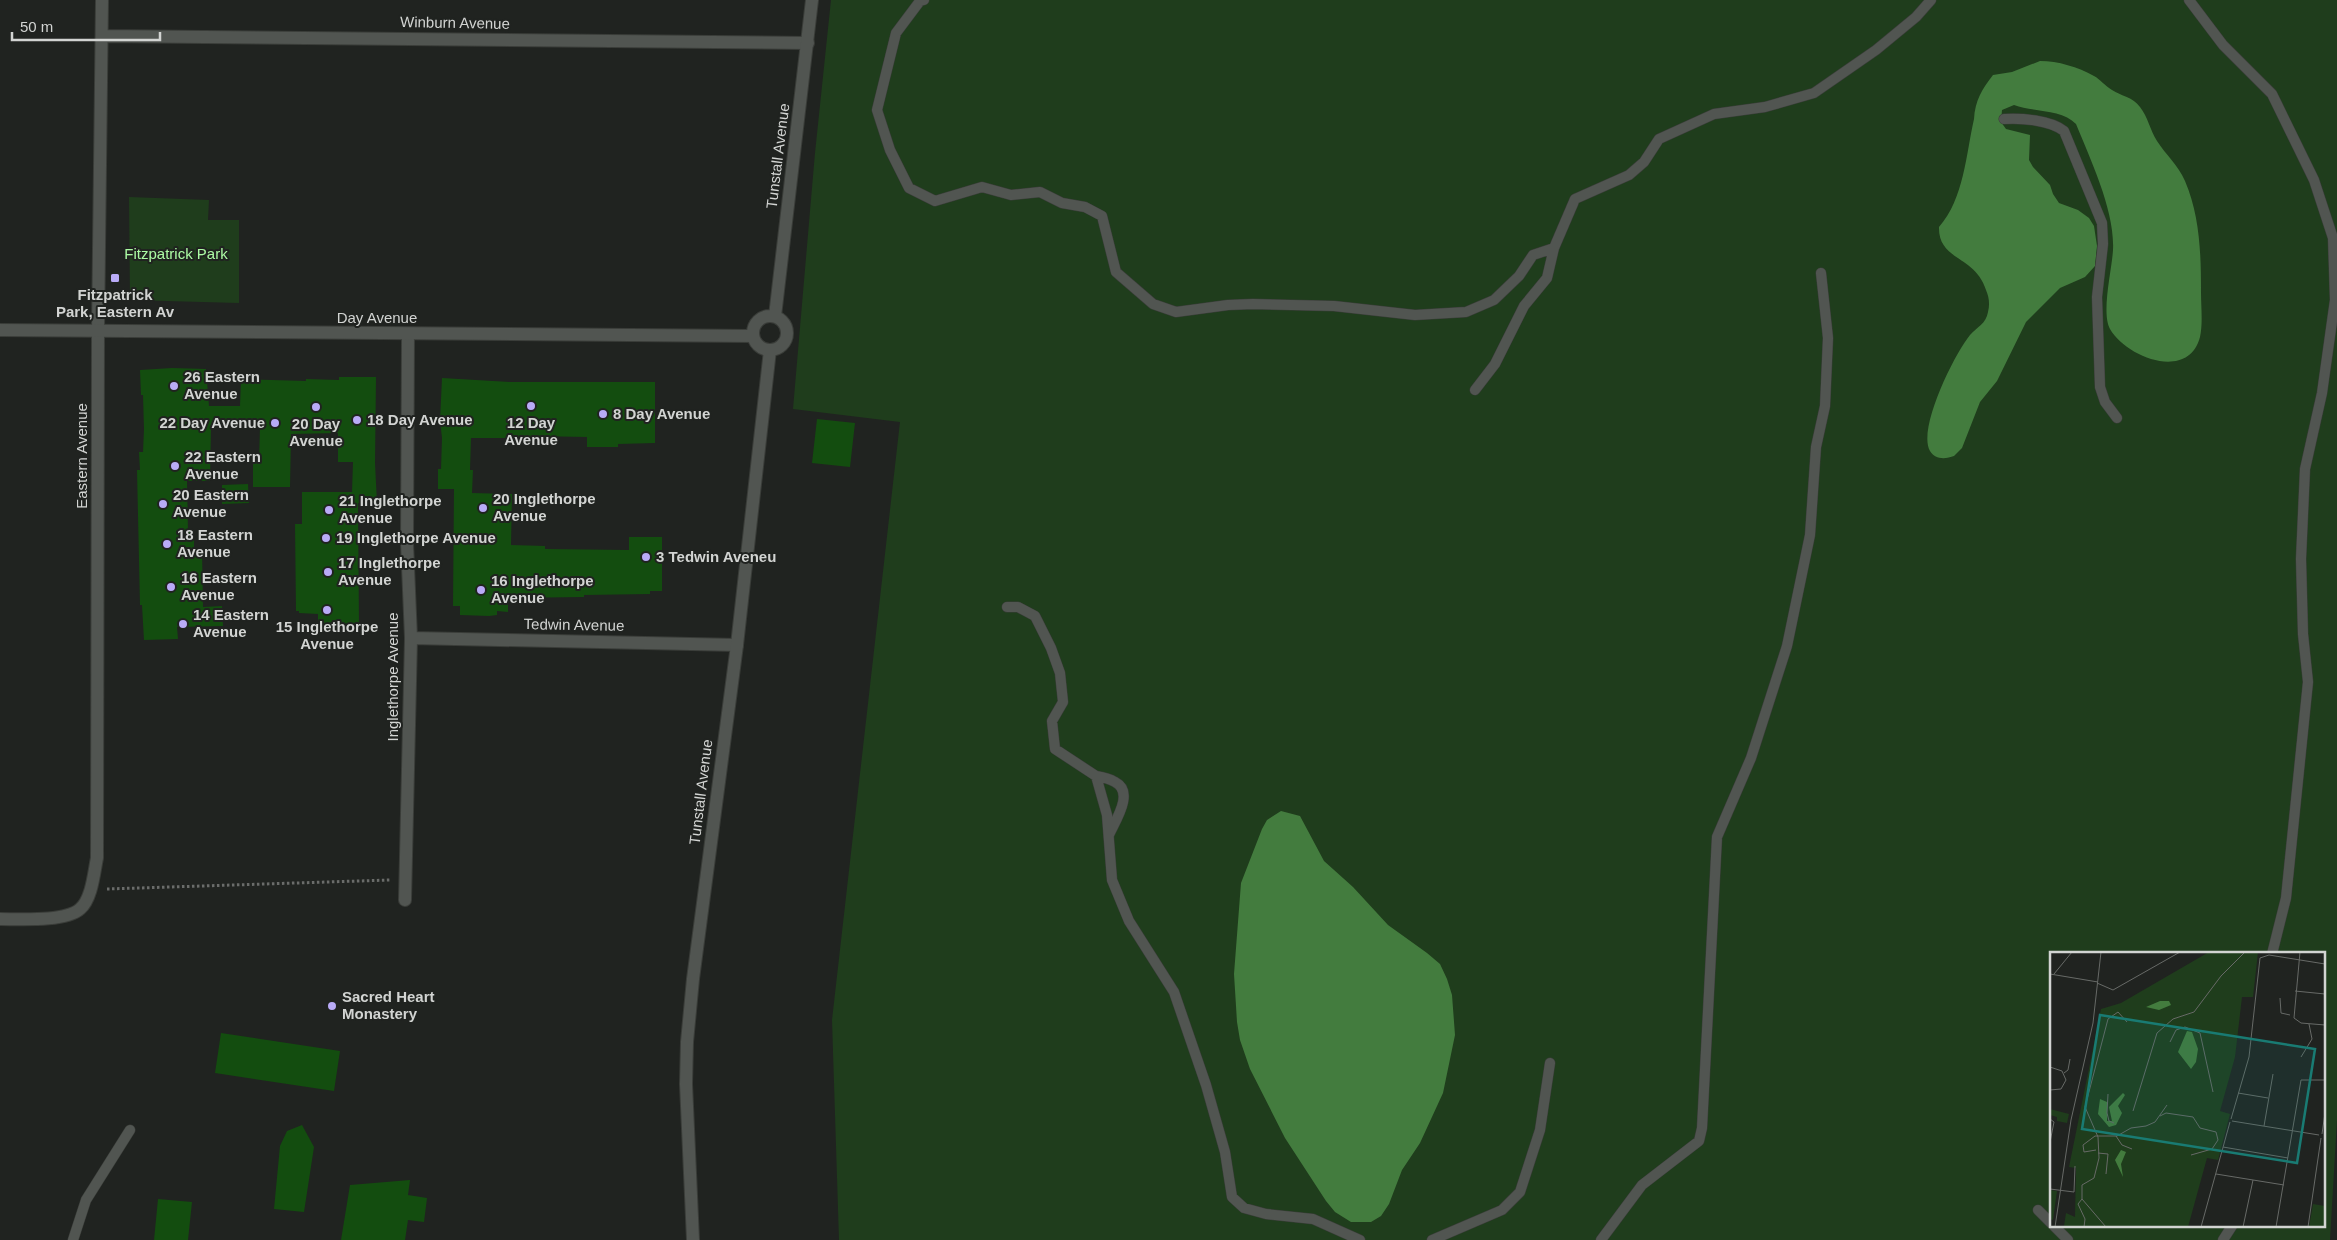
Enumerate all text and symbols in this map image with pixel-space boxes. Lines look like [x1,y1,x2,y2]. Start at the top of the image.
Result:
scale bar [12,10,160,42]
street label: Winburn Avenue [400,13,510,32]
text: 50 m [20,18,53,35]
street label: Tunstall Avenue [763,102,792,210]
park label: Fitzpatrick Park [124,245,228,262]
marker: Fitzpatrick Park, Eastern Av [109,272,121,284]
place label: Fitzpatrick Park, Eastern Av [56,286,175,320]
street label: Day Avenue [337,309,417,326]
place label: 26 Eastern Avenue [184,368,260,402]
marker: 26 Eastern Avenue [168,380,180,392]
marker: 12 Day Avenue [525,400,537,412]
marker: 20 Day Avenue [310,401,322,413]
street label: Eastern Avenue [73,403,90,509]
place label: 8 Day Avenue [613,405,710,422]
marker: 8 Day Avenue [597,408,609,420]
place label: 18 Day Avenue [367,411,473,428]
place label: 22 Day Avenue [159,414,265,431]
marker: 18 Day Avenue [351,414,363,426]
place label: 12 Day Avenue [504,414,558,448]
place label: 20 Day Avenue [289,415,343,449]
marker: 22 Day Avenue [269,417,281,429]
place label: 22 Eastern Avenue [185,448,261,482]
marker: 22 Eastern Avenue [169,460,181,472]
place label: 20 Eastern Avenue [173,486,249,520]
place label: 20 Inglethorpe Avenue [493,490,596,524]
place label: 21 Inglethorpe Avenue [339,492,442,526]
marker: 20 Eastern Avenue [157,498,169,510]
marker: 20 Inglethorpe Avenue [477,502,489,514]
marker: 21 Inglethorpe Avenue [323,504,335,516]
place label: 18 Eastern Avenue [177,526,253,560]
place label: 19 Inglethorpe Avenue [336,529,496,546]
marker: 19 Inglethorpe Avenue [320,532,332,544]
marker: 18 Eastern Avenue [161,538,173,550]
place label: 3 Tedwin Aveneu [656,548,776,565]
marker: 3 Tedwin Aveneu [640,551,652,563]
place label: 17 Inglethorpe Avenue [338,554,441,588]
marker: 17 Inglethorpe Avenue [322,566,334,578]
place label: 16 Eastern Avenue [181,569,257,603]
place label: 16 Inglethorpe Avenue [491,572,594,606]
marker: 16 Eastern Avenue [165,581,177,593]
marker: 16 Inglethorpe Avenue [475,584,487,596]
marker: 15 Inglethorpe Avenue [321,604,333,616]
place label: 14 Eastern Avenue [193,606,269,640]
street label: Inglethorpe Avenue [384,612,401,742]
street label: Tedwin Avenue [524,615,624,634]
marker: 14 Eastern Avenue [177,618,189,630]
place label: 15 Inglethorpe Avenue [276,618,378,652]
street label: Tunstall Avenue [686,738,715,846]
inset map [2050,952,2324,1228]
place label: Sacred Heart Monastery [342,988,435,1022]
marker: Sacred Heart Monastery [326,1000,338,1012]

